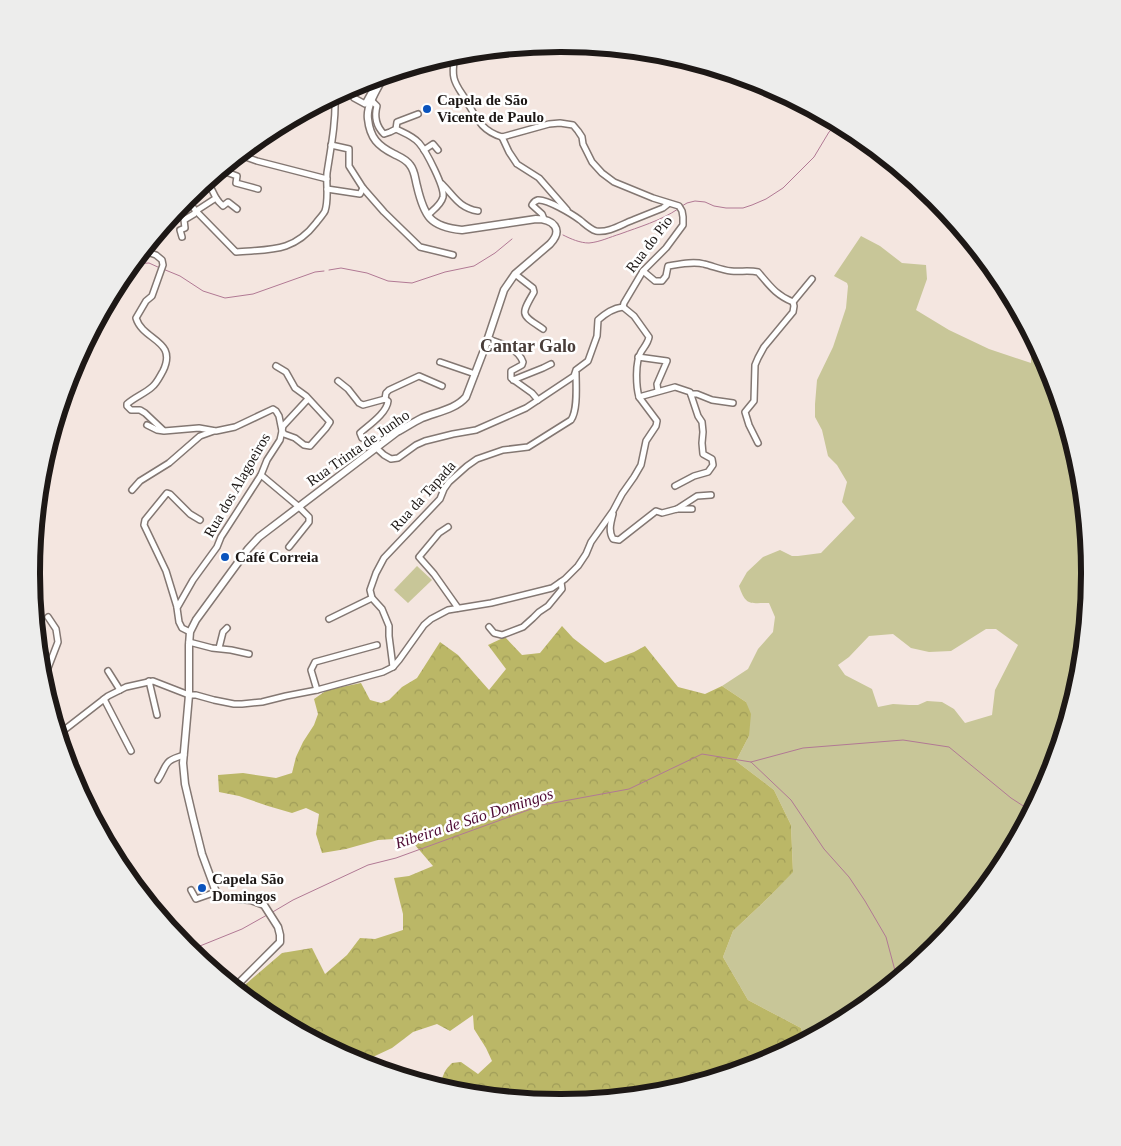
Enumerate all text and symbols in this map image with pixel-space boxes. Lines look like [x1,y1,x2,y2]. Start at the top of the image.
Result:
place label: Capela de São Vicente de Paulo [437,92,544,125]
marker: Capela de São Vicente de Paulo [421,103,433,115]
street label: Rua do Pio [623,213,675,275]
district label: Cantar Galo [480,336,576,356]
street label: Rua Trinta de Junho [304,407,412,489]
street label: Rua dos Alagoeiros [201,430,273,540]
street label: Rua da Tapada [387,457,459,534]
place label: Café Correia [235,549,319,565]
marker: Café Correia [219,551,231,563]
water label: Ribeira de São Domingos [392,784,555,853]
place label: Capela São Domingos [212,871,284,904]
marker: Capela São Domingos [196,882,208,894]

